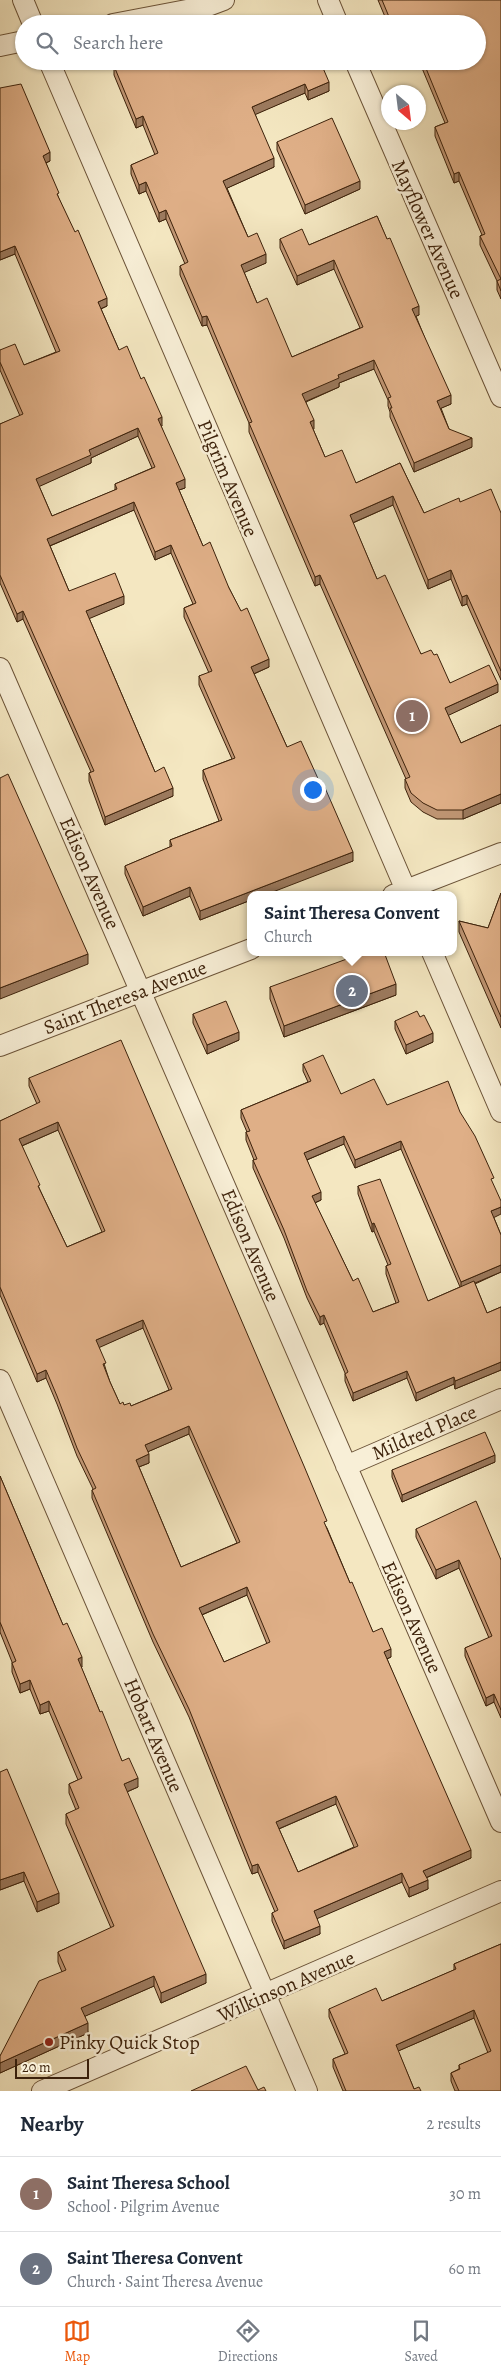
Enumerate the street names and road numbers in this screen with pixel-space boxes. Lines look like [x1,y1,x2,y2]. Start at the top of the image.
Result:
street label: Mayflower Avenue [385,155,470,303]
street label: Pilgrim Avenue [191,415,264,541]
street label: Edison Avenue [53,813,126,934]
street label: Saint Theresa Avenue [40,954,211,1041]
street label: Edison Avenue [215,1185,286,1306]
street label: Mildred Place [368,1398,481,1467]
street label: Edison Avenue [375,1557,448,1678]
street label: Hobart Avenue [117,1674,190,1797]
street label: Wilkinson Avenue [212,1944,359,2029]

